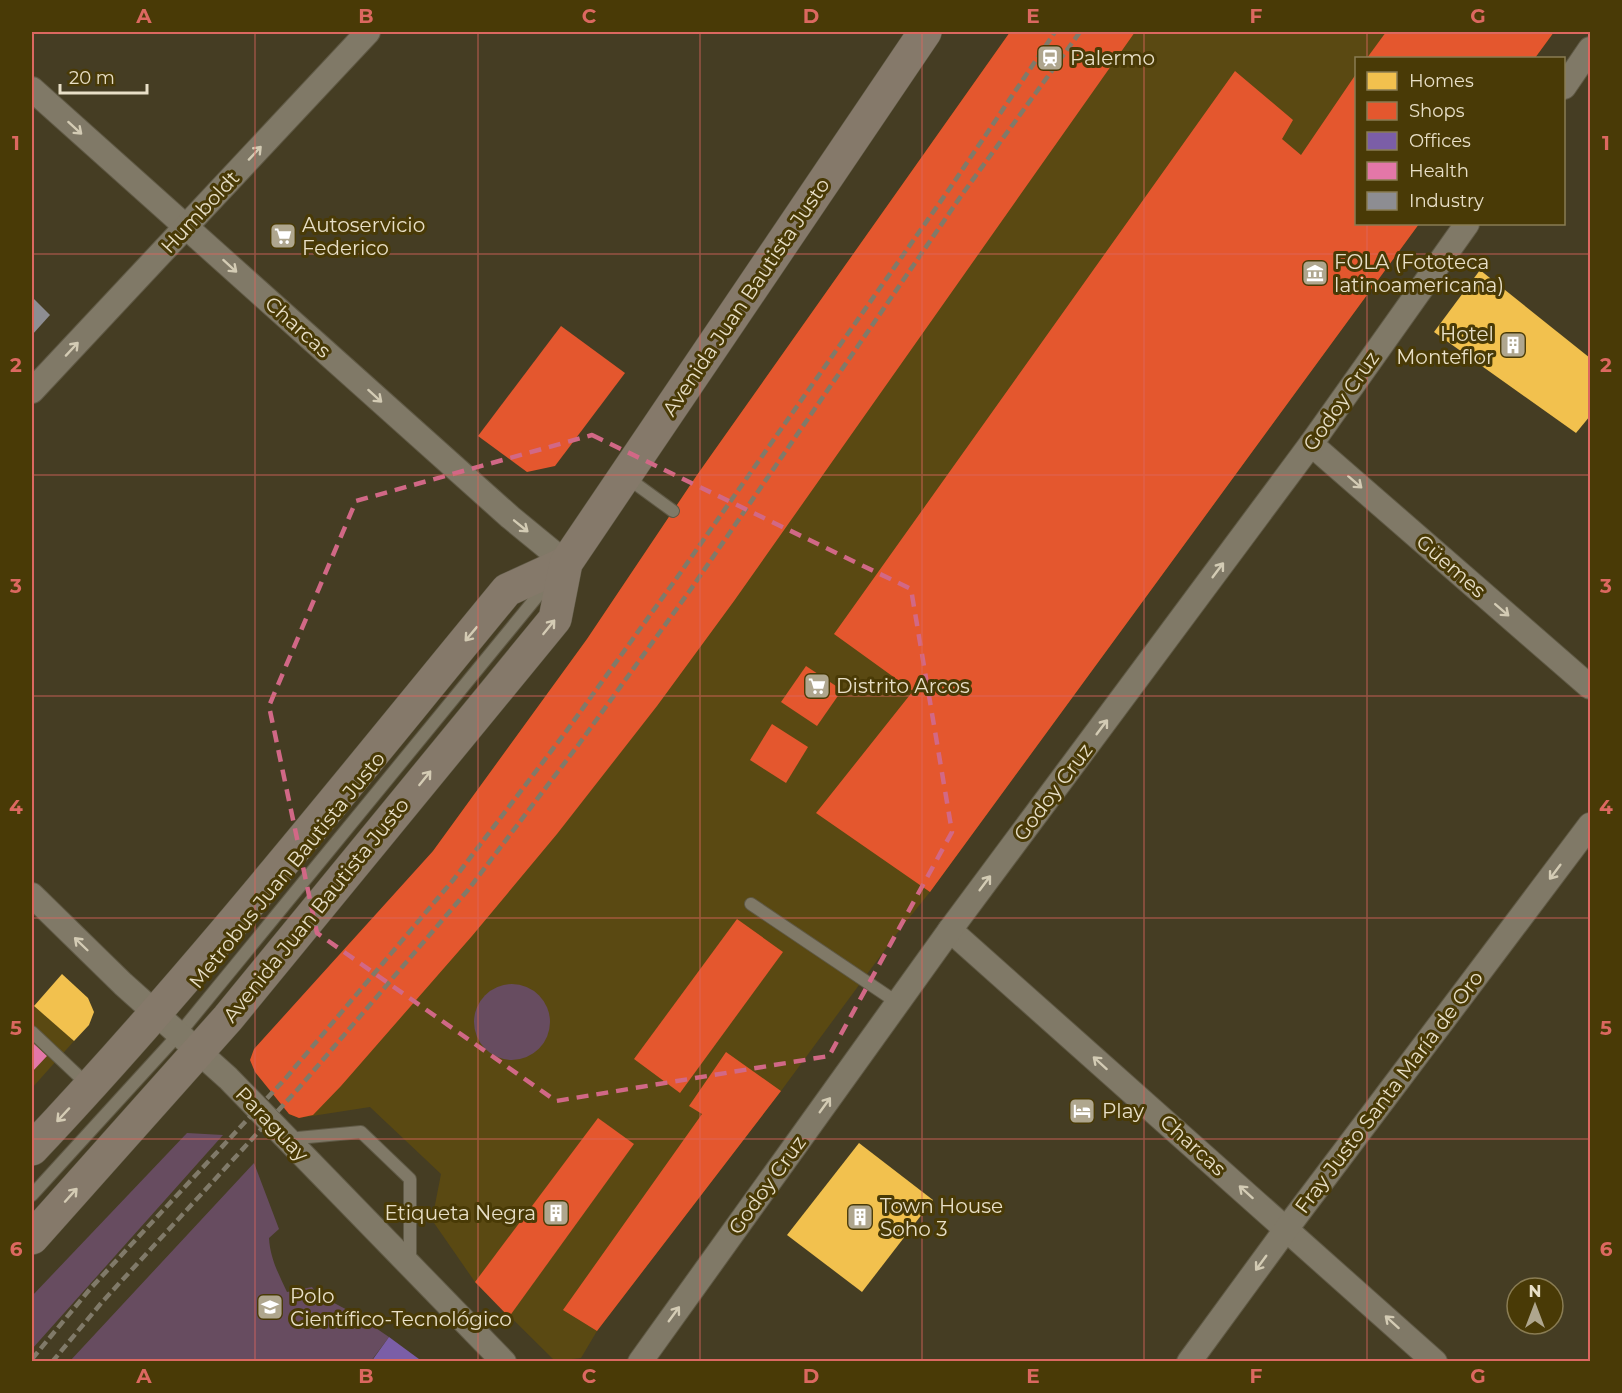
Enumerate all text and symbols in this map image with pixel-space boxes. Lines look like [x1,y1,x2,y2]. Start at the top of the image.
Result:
text: A [135,4,152,28]
text: B [358,4,374,28]
text: C [582,4,597,28]
text: D [803,4,819,28]
text: E [1026,4,1040,28]
text: F [1250,4,1263,28]
text: G [1470,4,1486,28]
station icon: Palermo [1035,43,1065,73]
place label: Palermo [1070,46,1155,70]
scale bar [60,57,147,95]
legend [1355,57,1565,225]
text: 20 m [69,67,115,89]
text: Homes [1409,70,1474,92]
text: Shops [1409,100,1465,122]
one-way arrow [67,121,82,135]
text: Offices [1409,130,1471,152]
text: 1 [12,131,20,155]
text: 1 [1602,131,1610,155]
one-way arrow [248,146,262,161]
text: Health [1409,160,1469,182]
street label: Humboldt [156,166,244,258]
street label: Avenida Juan Bautista Justo [657,173,835,421]
text: Industry [1409,190,1484,212]
place label: Autoservicio Federico [302,213,425,260]
supermarket icon: Autoservicio Federico [268,221,298,251]
place label: FOLA (Fototeca latinoamericana) [1334,250,1504,297]
museum icon: FOLA (Fototeca latinoamericana) [1300,258,1330,288]
one-way arrow [222,259,237,273]
street label: Charcas [260,291,336,363]
place label: Hotel Monteflor [1396,322,1494,369]
building icon: Hotel Monteflor [1498,330,1528,360]
one-way arrow [64,341,79,356]
street label: Godoy Cruz [1298,347,1384,455]
text: 2 [10,353,22,377]
text: 2 [1600,353,1612,377]
one-way arrow [367,389,382,403]
one-way arrow [1347,476,1363,489]
one-way arrow [512,519,528,532]
street label: Güemes [1411,529,1491,603]
one-way arrow [1212,563,1224,579]
text: 3 [9,574,22,598]
text: 3 [1599,574,1612,598]
one-way arrow [1494,604,1510,617]
one-way arrow [542,620,555,636]
one-way arrow [464,626,478,641]
supermarket icon: Distrito Arcos [802,671,832,701]
place label: Distrito Arcos [836,674,970,698]
one-way arrow [1095,719,1108,735]
street label: Godoy Cruz [1009,739,1097,845]
street label: Metrobus Juan Bautista Justo [184,747,390,993]
one-way arrow [418,771,432,786]
street label: Avenida Juan Bautista Justo [218,793,414,1027]
text: 4 [9,795,23,819]
text: 4 [1599,795,1613,819]
one-way arrow [1549,863,1562,879]
one-way arrow [979,876,992,892]
one-way arrow [74,936,89,951]
street label: Fray Justo Santa María de Oro [1290,966,1488,1218]
text: 5 [10,1016,22,1040]
text: 5 [1600,1016,1612,1040]
one-way arrow [1093,1056,1108,1070]
street label: Paraguay [231,1082,313,1166]
hotel icon: Play [1067,1096,1097,1126]
one-way arrow [819,1097,831,1113]
place label: Play [1102,1099,1144,1123]
one-way arrow [56,1108,70,1123]
street label: Charcas [1155,1109,1231,1181]
street label: Godoy Cruz [723,1131,811,1239]
one-way arrow [1239,1185,1254,1199]
one-way arrow [64,1188,78,1203]
place label: Town House Soho 3 [880,1194,1003,1241]
building icon: Etiqueta Negra [541,1198,571,1228]
place label: Etiqueta Negra [385,1201,536,1225]
building icon: Town House Soho 3 [845,1202,875,1232]
text: 6 [10,1237,23,1261]
text: 6 [1600,1237,1613,1261]
one-way arrow [1255,1254,1268,1270]
north arrow [1505,1276,1565,1336]
text: N [1529,1282,1541,1301]
place label: Polo Científico-Tecnológico [290,1284,512,1331]
school or university icon: Polo Científico-Tecnológico [255,1292,285,1322]
one-way arrow [668,1306,680,1323]
one-way arrow [1384,1315,1399,1329]
text: A [135,1364,152,1388]
text: B [358,1364,374,1388]
text: C [582,1364,597,1388]
text: D [803,1364,819,1388]
text: E [1026,1364,1040,1388]
text: F [1250,1364,1263,1388]
text: G [1470,1364,1486,1388]

